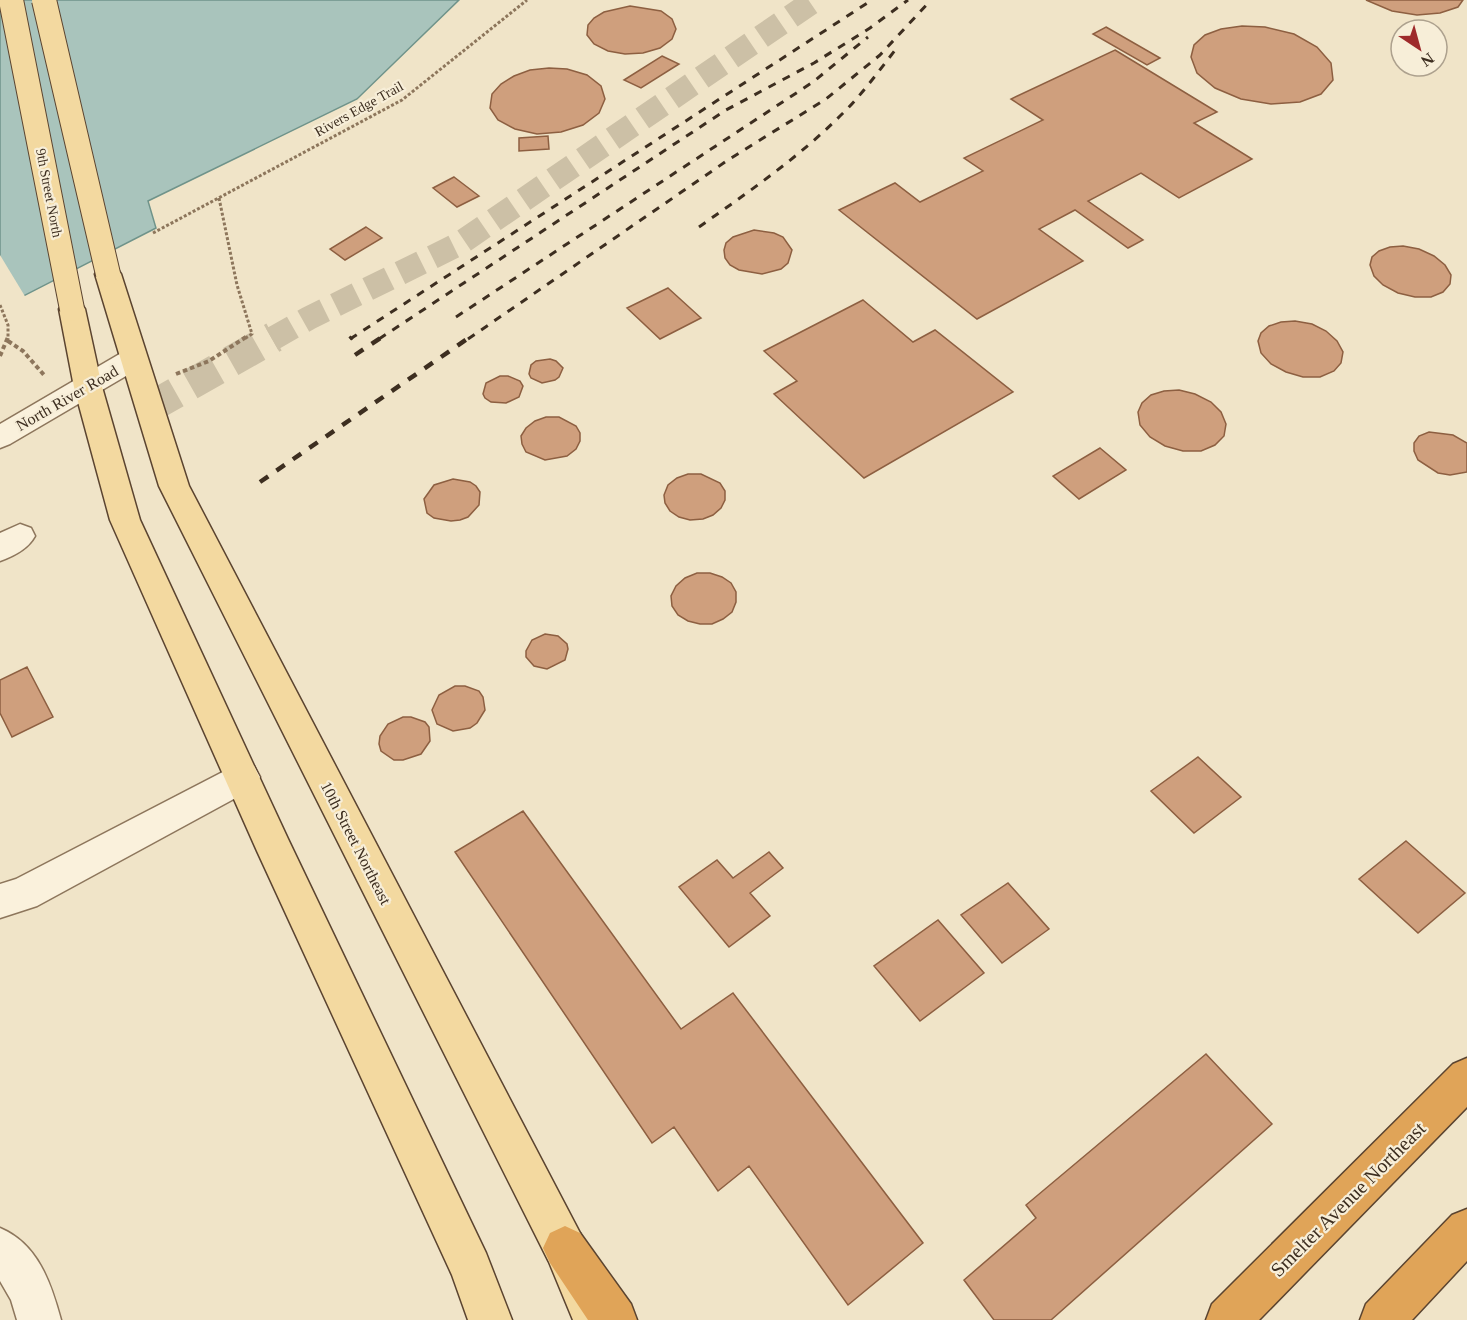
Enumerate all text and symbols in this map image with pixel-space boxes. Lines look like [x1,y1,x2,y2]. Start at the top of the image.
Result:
north arrow [1389,18,1449,78]
text: N [1417,49,1437,70]
street label: Rivers Edge Trail [312,78,406,140]
street label: 9th Street North [33,147,65,239]
street label: North River Road [13,362,121,434]
street label: 10th Street Northeast [318,779,395,908]
street label: Smelter Avenue Northeast [1266,1117,1430,1281]

